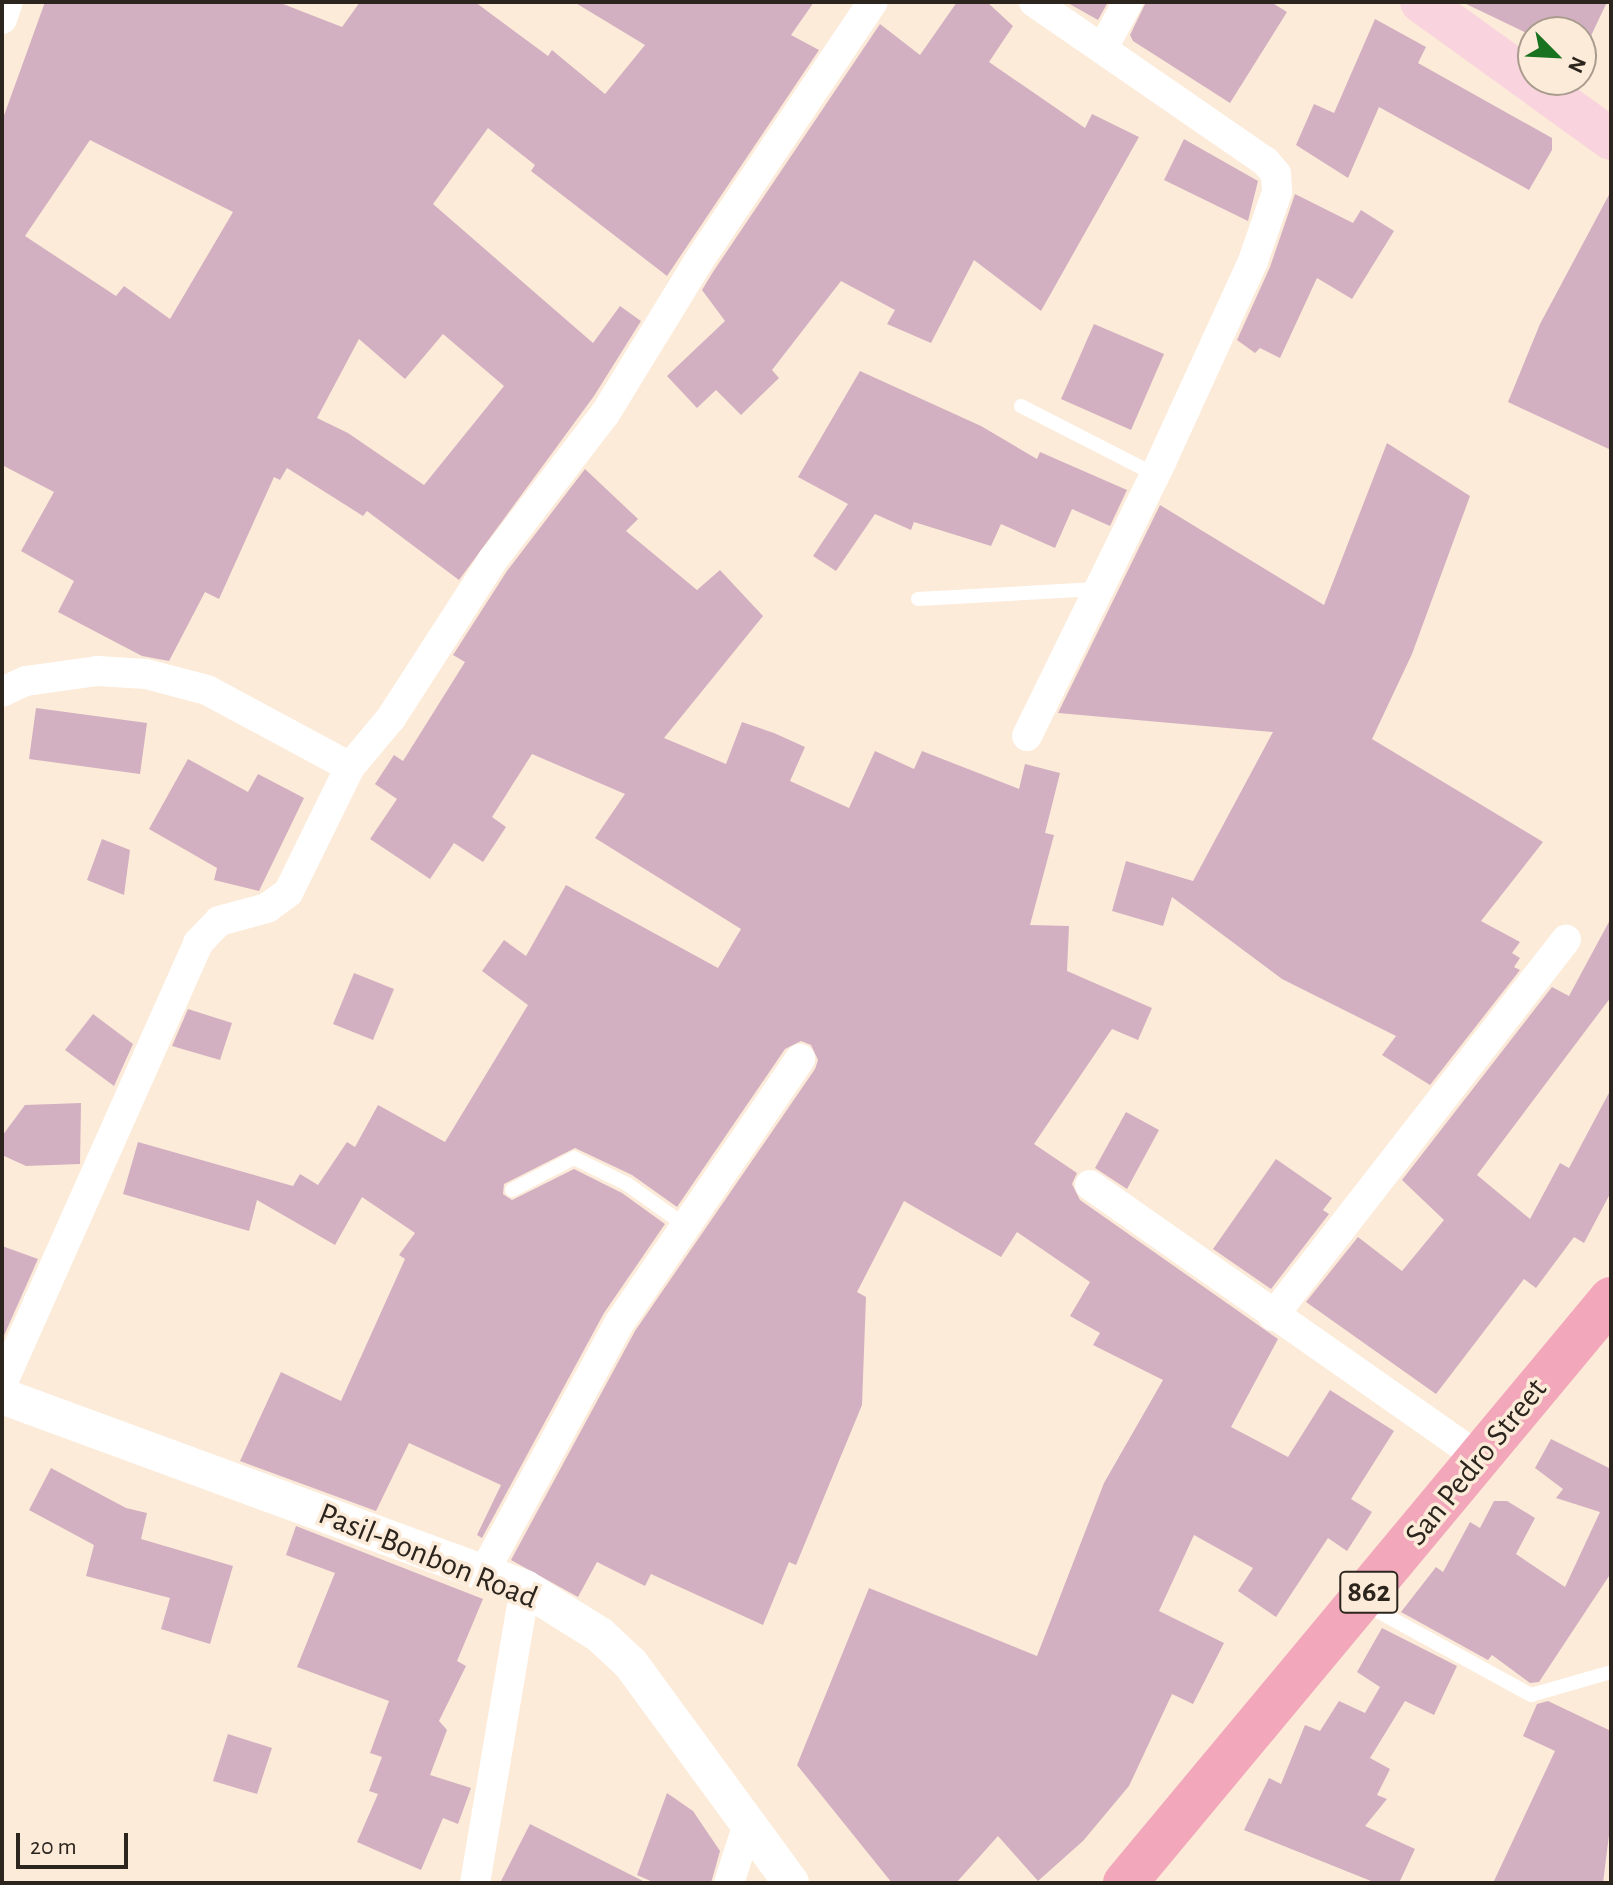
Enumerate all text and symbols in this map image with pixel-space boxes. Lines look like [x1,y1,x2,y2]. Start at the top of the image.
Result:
north arrow [1517,16,1597,96]
text: N [1564,53,1590,76]
street label: San Pedro Street [1397,1371,1555,1553]
street label: Pasil-Bonbon Road [313,1495,543,1617]
road number: 862 [1339,1566,1399,1618]
scale bar [20,1817,132,1867]
text: 20 m [30,1835,77,1859]

